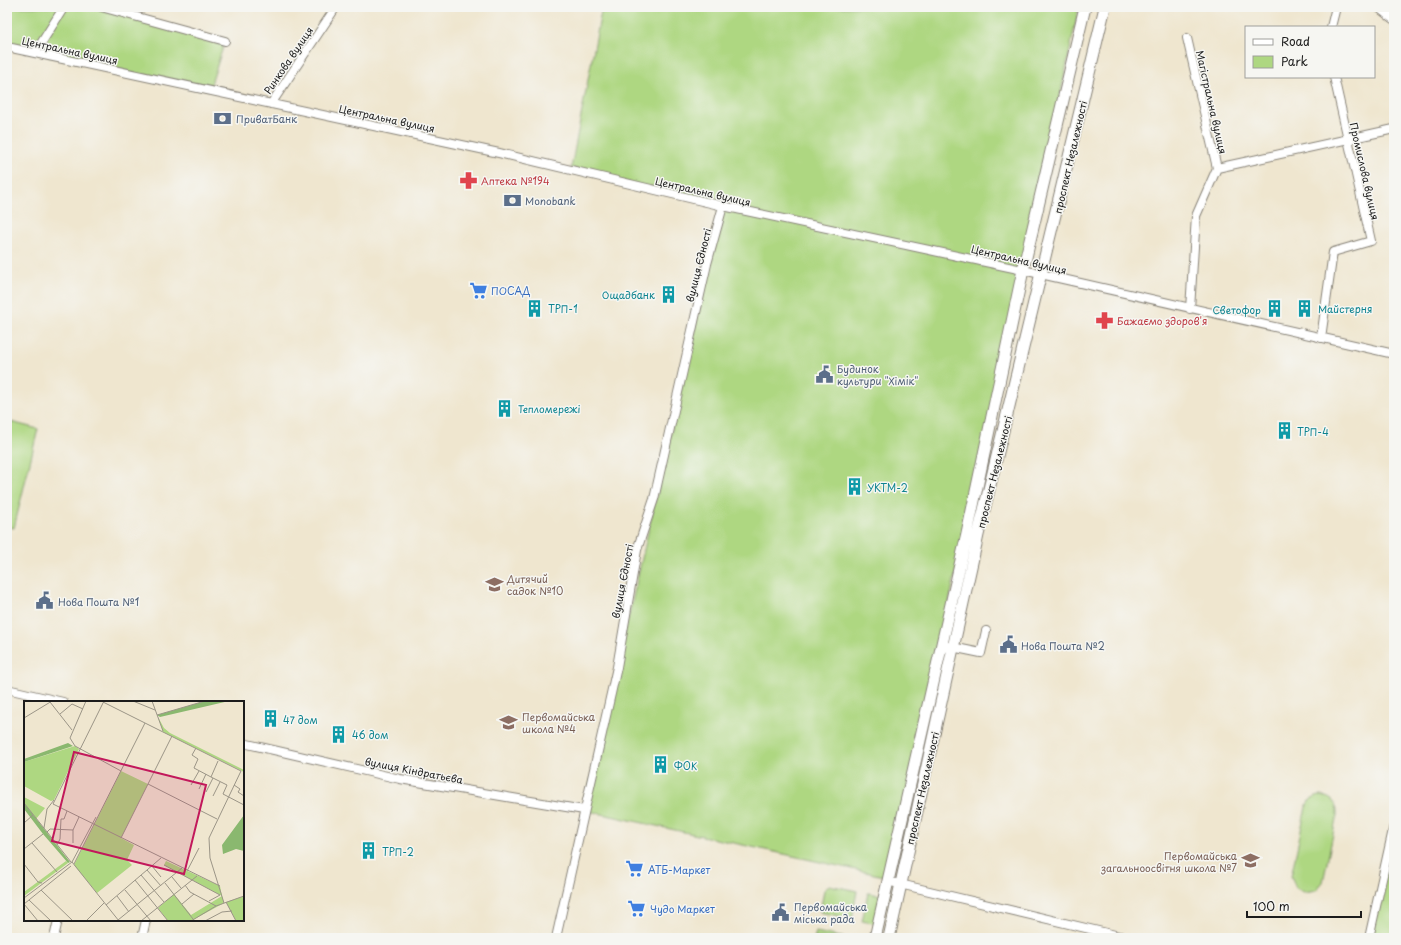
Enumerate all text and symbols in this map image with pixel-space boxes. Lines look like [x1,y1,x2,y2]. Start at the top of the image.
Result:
street label: Ринкова вулиця [260,23,316,97]
legend [1245,26,1375,78]
text: Road [1281,32,1310,50]
street label: Центральна вулиця [21,33,119,67]
street label: Магістральна вулиця [1193,49,1231,155]
text: Park [1281,52,1308,70]
street label: проспект Незалежності [1050,99,1090,215]
street label: Центральна вулиця [338,101,436,135]
bank icon: ПриватБанк [213,108,233,128]
place label: ПриватБанк [236,111,297,126]
street label: Промислова вулиця [1346,121,1384,221]
pharmacy icon: Аптека №194 [458,170,478,190]
place label: Аптека №194 [481,173,550,188]
street label: Центральна вулиця [654,173,752,209]
bank icon: Monobank [502,190,522,210]
place label: Monobank [525,193,576,208]
street label: вулиця Єдності [682,226,714,303]
street label: Центральна вулиця [970,241,1068,277]
supermarket icon: ПОСАД [468,280,488,300]
place label: ПОСАД [491,283,531,298]
building icon: Ощадбанк [658,284,678,304]
place label: Ощадбанк [602,287,655,302]
building icon: ТРП-1 [525,298,545,318]
building icon: Майстерня [1295,298,1315,318]
building icon: Светофор [1264,299,1284,319]
place label: ТРП-1 [548,301,578,316]
place label: Майстерня [1318,301,1372,316]
place label: Светофор [1212,302,1261,317]
pharmacy icon: Бажаємо здоров'я [1094,310,1114,330]
place label: Бажаємо здоров'я [1117,313,1207,328]
place label: Будинок культури "Хімік" [837,361,919,389]
public building icon: Будинок культури "Хімік" [814,364,834,384]
building icon: Тепломережі [495,398,515,418]
place label: Тепломережі [518,401,580,416]
street label: проспект Незалежності [973,414,1015,530]
building icon: ТРП-4 [1274,421,1294,441]
place label: ТРП-4 [1297,424,1329,439]
building icon: УКТМ-2 [844,477,864,497]
place label: УКТМ-2 [867,480,908,495]
street label: вулиця Єдності [607,542,637,620]
place label: Дитячий садок №10 [506,571,563,598]
school or university icon: Дитячий садок №10 [484,574,504,594]
public building icon: Нова Пошта №1 [35,591,55,611]
place label: Нова Пошта №1 [58,594,139,609]
public building icon: Нова Пошта №2 [998,635,1018,655]
place label: Нова Пошта №2 [1021,638,1105,653]
inset map [24,701,244,921]
building icon: 47 дом [260,709,280,729]
place label: Первомайська школа №4 [522,709,596,736]
place label: 47 дом [283,712,318,727]
school or university icon: Первомайська школа №4 [499,712,519,732]
building icon: 46 дом [329,724,349,744]
place label: 46 дом [352,727,388,742]
street label: проспект Незалежності [902,730,942,846]
street label: вулиця Кіндратьєва [364,753,465,787]
building icon: ФОК [651,755,671,775]
place label: ФОК [674,758,698,773]
building icon: ТРП-2 [359,841,379,861]
place label: ТРП-2 [382,844,414,859]
place label: Первомайська загальноосвітня школа №7 [1100,848,1238,875]
school or university icon: Первомайська загальноосвітня школа №7 [1240,851,1260,871]
supermarket icon: АТБ-Маркет [625,859,645,879]
place label: АТБ-Маркет [648,862,711,877]
scale bar [1247,893,1361,919]
text: 100 m [1253,897,1290,915]
supermarket icon: Чудо Маркет [627,898,647,918]
place label: Первомайська мiська рада [794,899,868,926]
place label: Чудо Маркет [650,901,715,916]
public building icon: Первомайська мiська рада [771,902,791,922]

